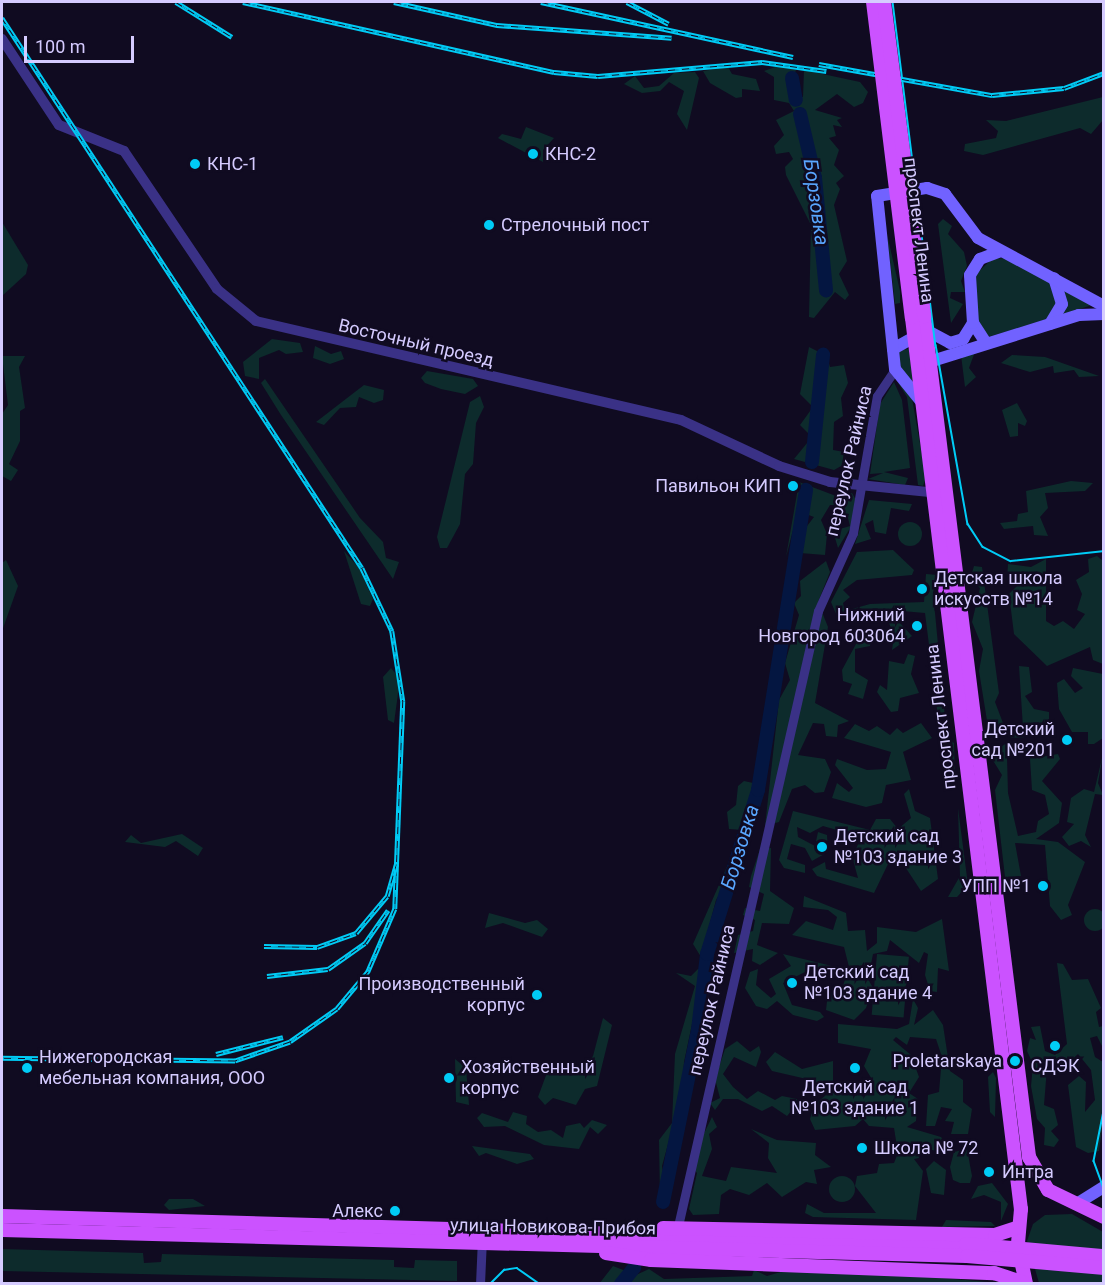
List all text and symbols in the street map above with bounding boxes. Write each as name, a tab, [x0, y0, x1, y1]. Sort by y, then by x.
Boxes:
scale bar	[27, 24, 136, 62]
text: 100 m	[35, 36, 86, 57]
place label: КНС-2	[545, 143, 596, 165]
marker: КНС-2	[526, 147, 540, 161]
place label: КНС-1	[207, 153, 258, 175]
street label: проспект Ленина	[899, 156, 939, 304]
marker: КНС-1	[188, 157, 202, 171]
water label: Борзовка	[798, 157, 834, 247]
place label: Стрелочный пост	[501, 214, 649, 236]
marker: Стрелочный пост	[482, 218, 496, 232]
street label: Восточный проезд	[336, 315, 496, 371]
street label: переулок Райниса	[821, 384, 877, 538]
place label: Павильон КИП	[655, 475, 781, 497]
marker: Павильон КИП	[786, 479, 800, 493]
place label: Детская школа искусств №14	[934, 568, 1063, 610]
marker: Детская школа искусств №14	[915, 582, 929, 596]
place label: Нижний Новгород 603064	[758, 605, 905, 648]
marker: Нижний Новгород 603064	[910, 619, 924, 633]
street label: проспект Ленина	[921, 643, 961, 791]
place label: Детский сад №201	[972, 719, 1055, 762]
marker: Детский сад №201	[1060, 733, 1074, 747]
water label: Борзовка	[716, 802, 764, 892]
place label: Детский сад №103 здание 3	[834, 826, 962, 868]
marker: Детский сад №103 здание 3	[815, 840, 829, 854]
place label: УПП №1	[961, 875, 1031, 897]
marker: УПП №1	[1036, 879, 1050, 893]
street label: переулок Райниса	[684, 923, 740, 1077]
place label: Детский сад №103 здание 4	[804, 962, 932, 1004]
place label: Производственный корпус	[358, 974, 525, 1016]
marker: Детский сад №103 здание 4	[785, 976, 799, 990]
marker: Производственный корпус	[530, 988, 544, 1002]
marker: СДЭК	[1048, 1039, 1062, 1053]
place label: Нижегородская мебельная компания, ООО	[39, 1047, 265, 1090]
place label: Proletarskaya	[893, 1050, 1002, 1072]
marker: Proletarskaya	[1006, 1052, 1024, 1070]
place label: СДЭК	[1031, 1055, 1079, 1077]
place label: Хозяйственный корпус	[461, 1057, 595, 1100]
marker: Нижегородская мебельная компания, ООО	[20, 1061, 34, 1075]
marker: Детский сад №103 здание 1	[848, 1061, 862, 1075]
marker: Хозяйственный корпус	[442, 1071, 456, 1085]
place label: Детский сад №103 здание 1	[791, 1077, 919, 1120]
place label: Школа № 72	[874, 1137, 978, 1159]
marker: Школа № 72	[855, 1141, 869, 1155]
place label: Интра	[1002, 1161, 1054, 1183]
marker: Интра	[980, 1163, 998, 1181]
place label: Алекс	[332, 1200, 383, 1222]
marker: Алекс	[388, 1204, 402, 1218]
street label: улица Новикова-Прибоя	[450, 1214, 656, 1240]

